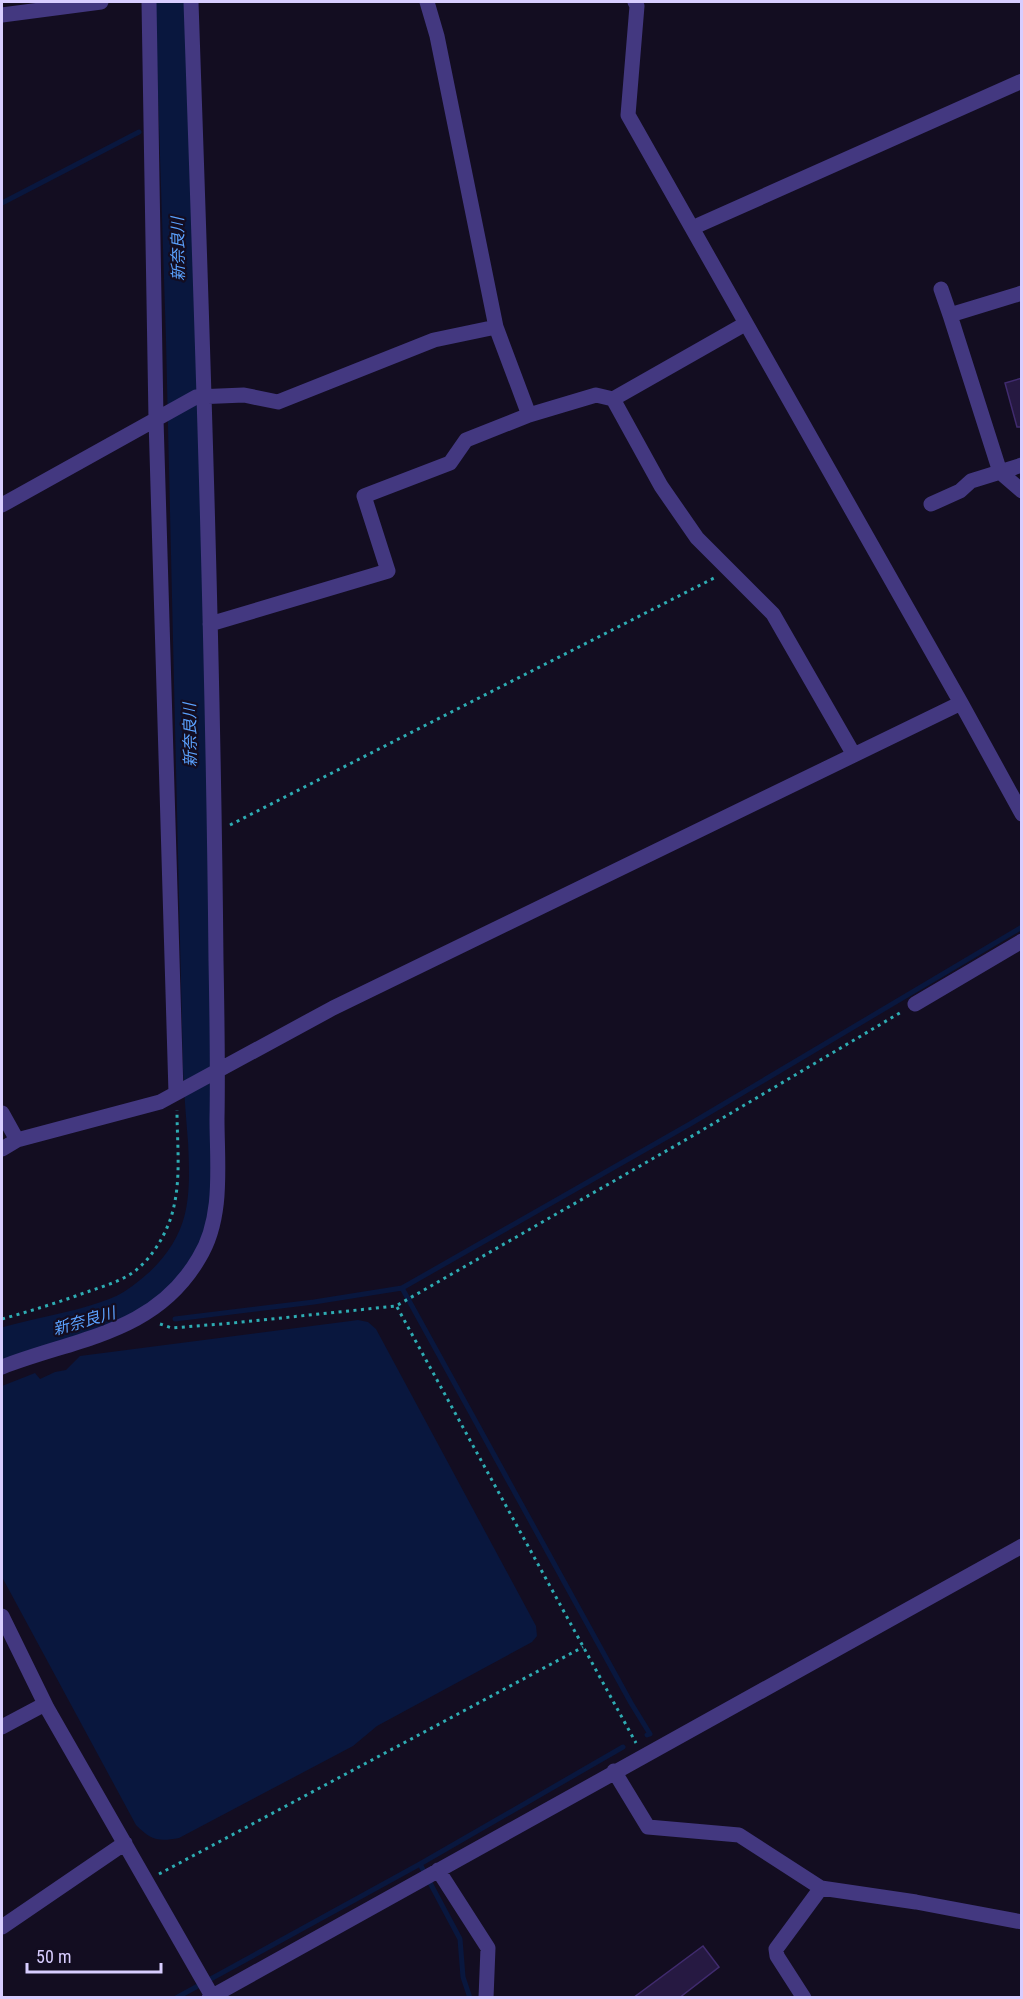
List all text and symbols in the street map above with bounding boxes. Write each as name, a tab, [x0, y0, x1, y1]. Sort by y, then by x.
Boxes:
water label: 新奈良川	[168, 215, 188, 281]
water label: 新奈良川	[180, 701, 200, 767]
water label: 新奈良川	[51, 1302, 119, 1339]
scale bar	[27, 1936, 160, 1974]
text: 50 m	[36, 1946, 71, 1967]

